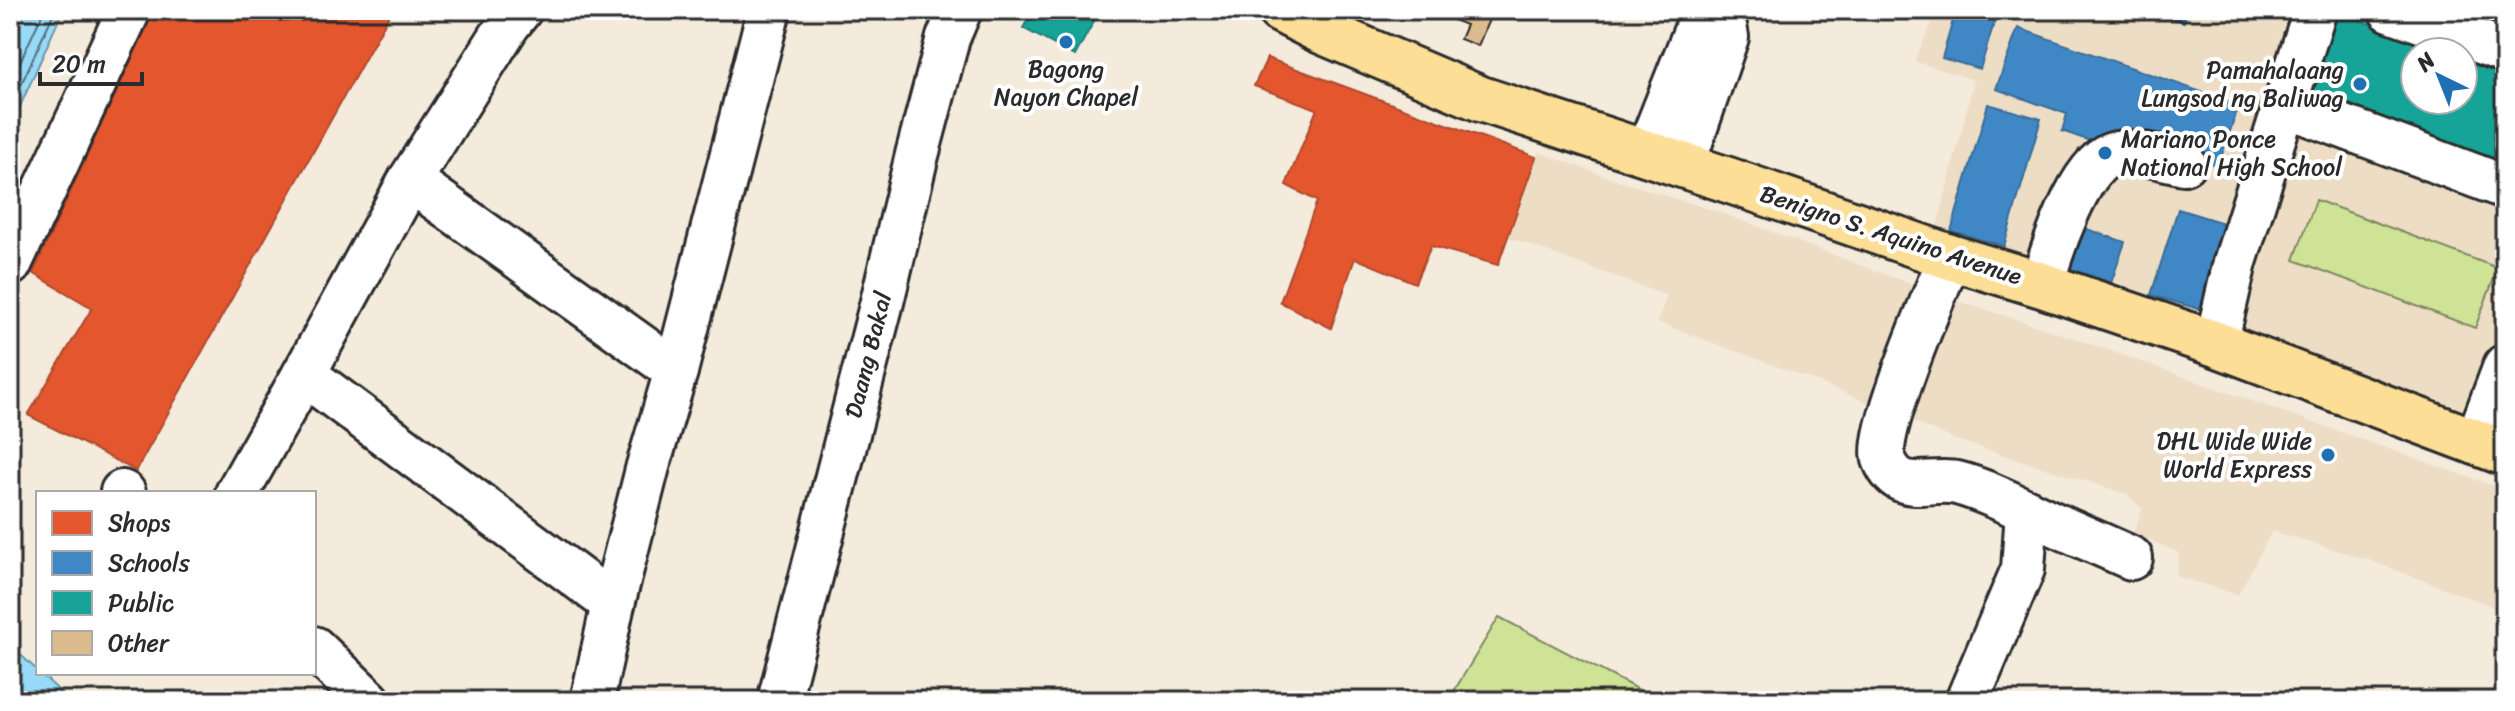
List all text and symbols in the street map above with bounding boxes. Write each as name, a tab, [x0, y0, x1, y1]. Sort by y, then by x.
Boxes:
marker: Bagong Nayon Chapel	[1057, 33, 1075, 51]
scale bar	[40, 36, 142, 86]
north arrow	[2399, 36, 2479, 116]
text: N	[2406, 42, 2445, 82]
text: 20 m	[52, 43, 106, 85]
place label: Bagong Nayon Chapel	[994, 48, 1139, 118]
place label: Pamahalaang Lungsod ng Baliwag	[2141, 49, 2344, 119]
marker: Pamahalaang Lungsod ng Baliwag	[2351, 75, 2369, 93]
place label: Mariano Ponce National High School	[2121, 118, 2343, 188]
marker: Mariano Ponce National High School	[2096, 144, 2114, 162]
street label: Benigno S. Aquino Avenue	[1754, 173, 2028, 297]
street label: Daang Bakal	[832, 286, 904, 423]
place label: DHL Wide Wide World Express	[2157, 420, 2312, 490]
marker: DHL Wide Wide World Express	[2319, 446, 2337, 464]
legend	[36, 491, 316, 675]
text: Shops	[108, 502, 171, 544]
text: Schools	[108, 542, 191, 584]
text: Public	[108, 582, 174, 624]
text: Other	[108, 622, 170, 664]

